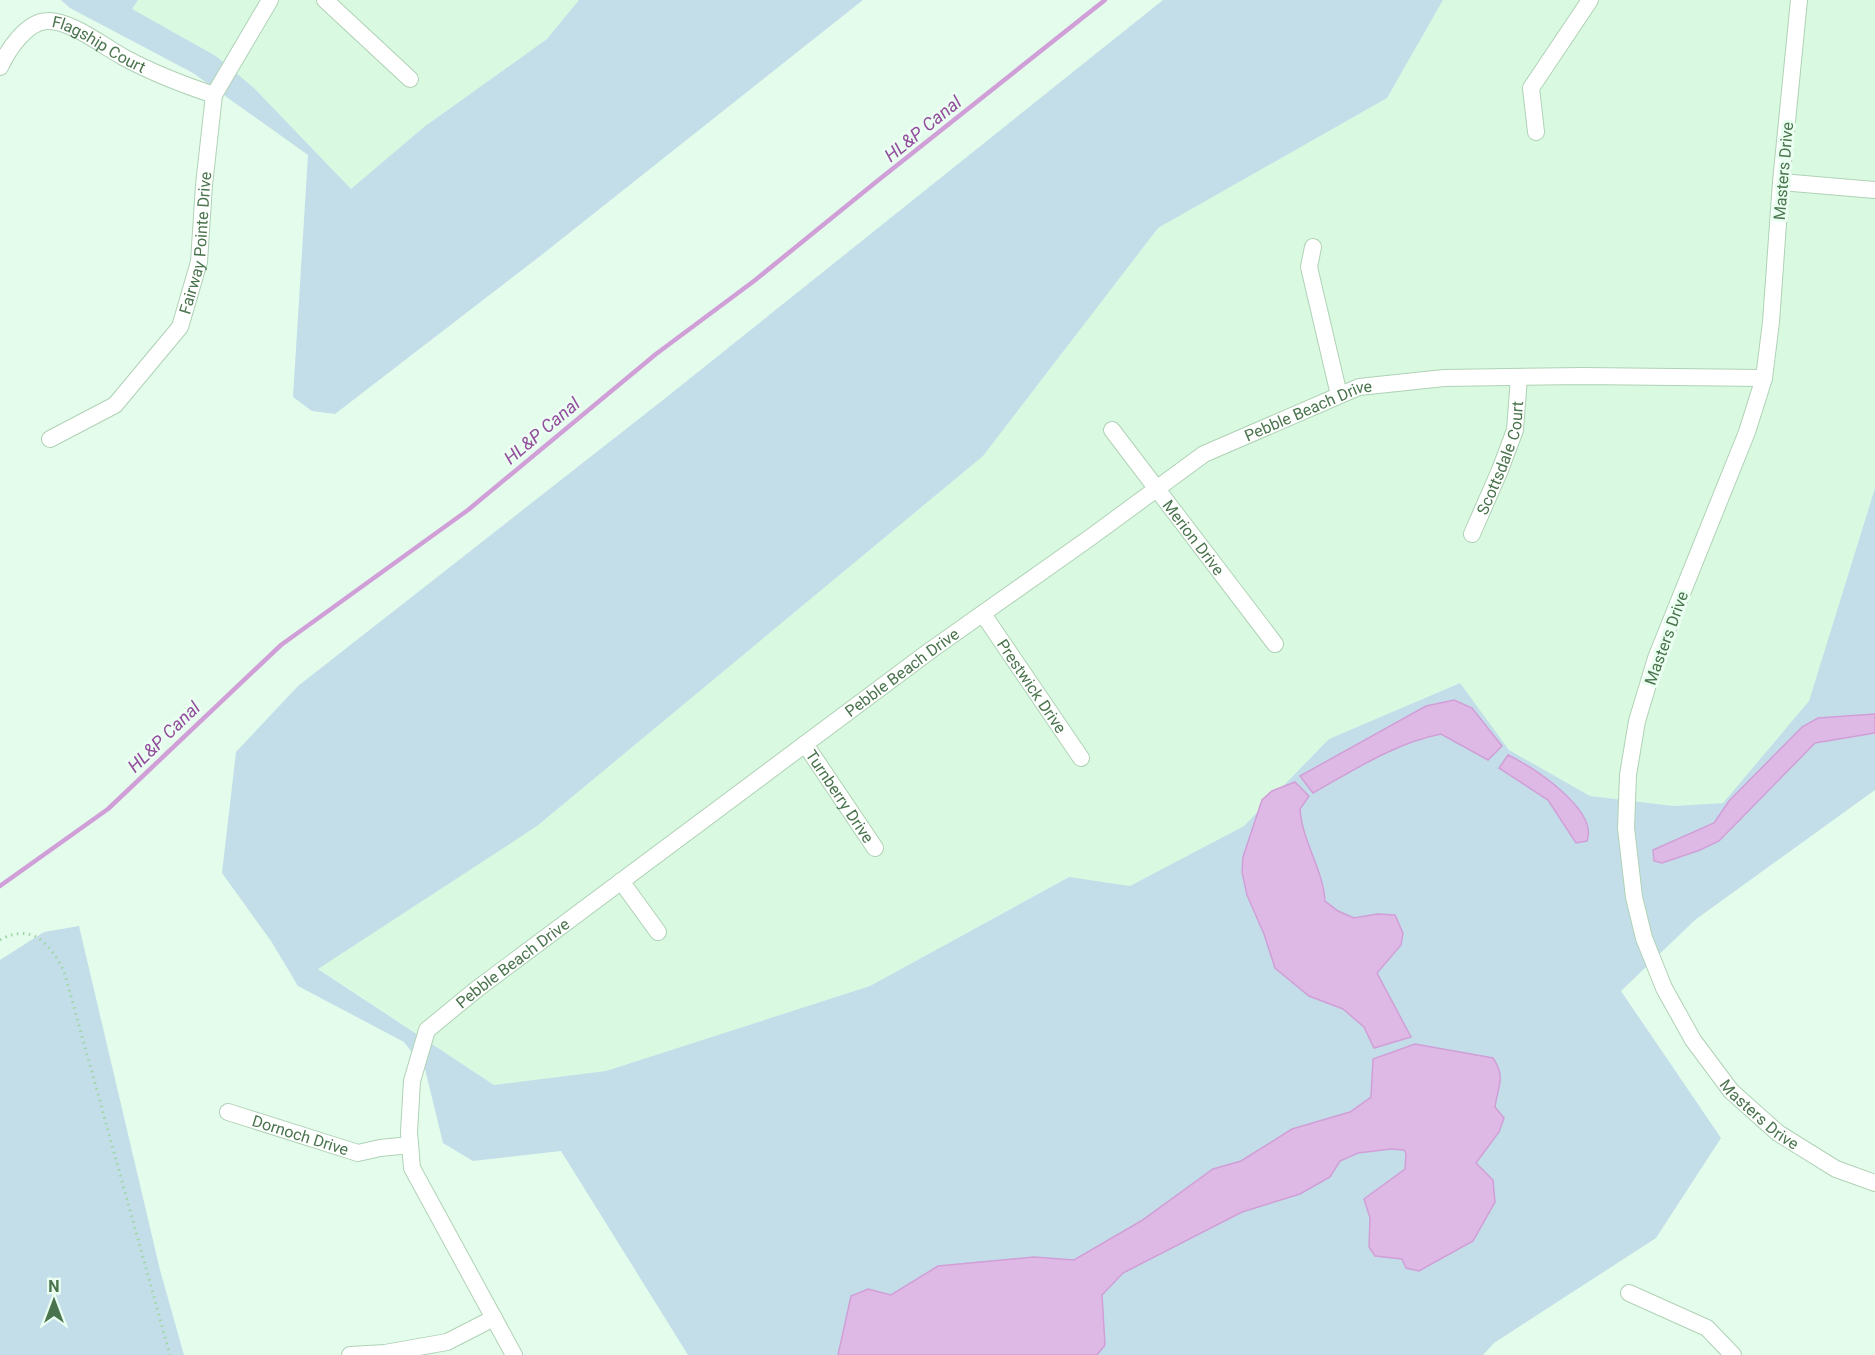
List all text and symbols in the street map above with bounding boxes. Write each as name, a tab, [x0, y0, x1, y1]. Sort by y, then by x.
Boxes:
street label: Flagship Court	[50, 12, 149, 77]
water label: HL&P Canal	[880, 91, 966, 166]
street label: Masters Drive	[1770, 121, 1797, 221]
street label: Fairway Pointe Drive	[175, 171, 215, 316]
street label: Pebble Beach Drive	[1241, 377, 1373, 445]
water label: HL&P Canal	[500, 392, 584, 468]
street label: Scottsdale Court	[1473, 400, 1527, 518]
street label: Merion Drive	[1159, 496, 1228, 579]
street label: Masters Drive	[1641, 589, 1692, 688]
street label: Pebble Beach Drive	[841, 624, 963, 721]
street label: Prestwick Drive	[993, 636, 1070, 737]
water label: HL&P Canal	[123, 696, 205, 776]
street label: Turnberry Drive	[802, 746, 878, 847]
street label: Pebble Beach Drive	[452, 914, 573, 1012]
street label: Masters Drive	[1716, 1076, 1802, 1154]
street label: Dornoch Drive	[250, 1111, 351, 1159]
north arrow	[24, 1271, 84, 1331]
text: N	[48, 1277, 60, 1296]

